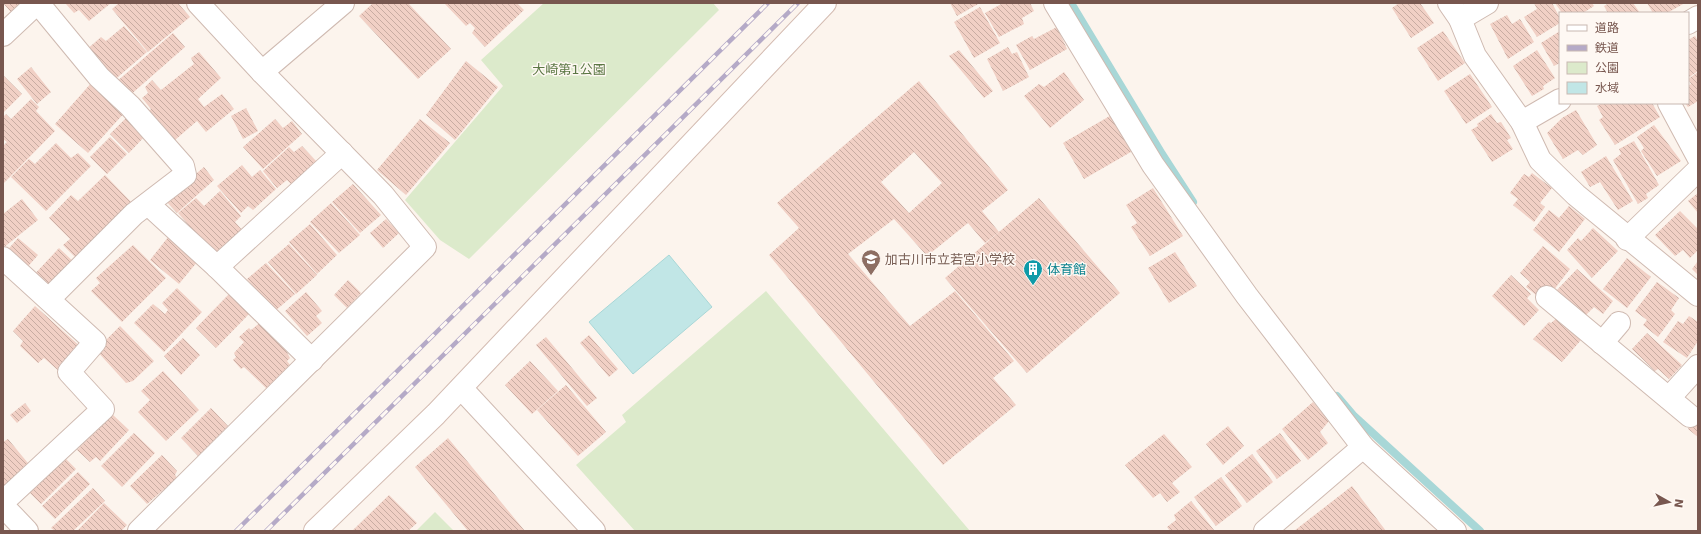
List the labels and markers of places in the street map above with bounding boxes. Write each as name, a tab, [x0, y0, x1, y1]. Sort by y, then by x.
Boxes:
school or university icon: 加古川市立若宮小学校	[860, 248, 882, 276]
place label: 加古川市立若宮小学校	[885, 252, 1015, 267]
building icon: 体育館	[1022, 258, 1044, 286]
place label: 体育館	[1047, 262, 1086, 277]

